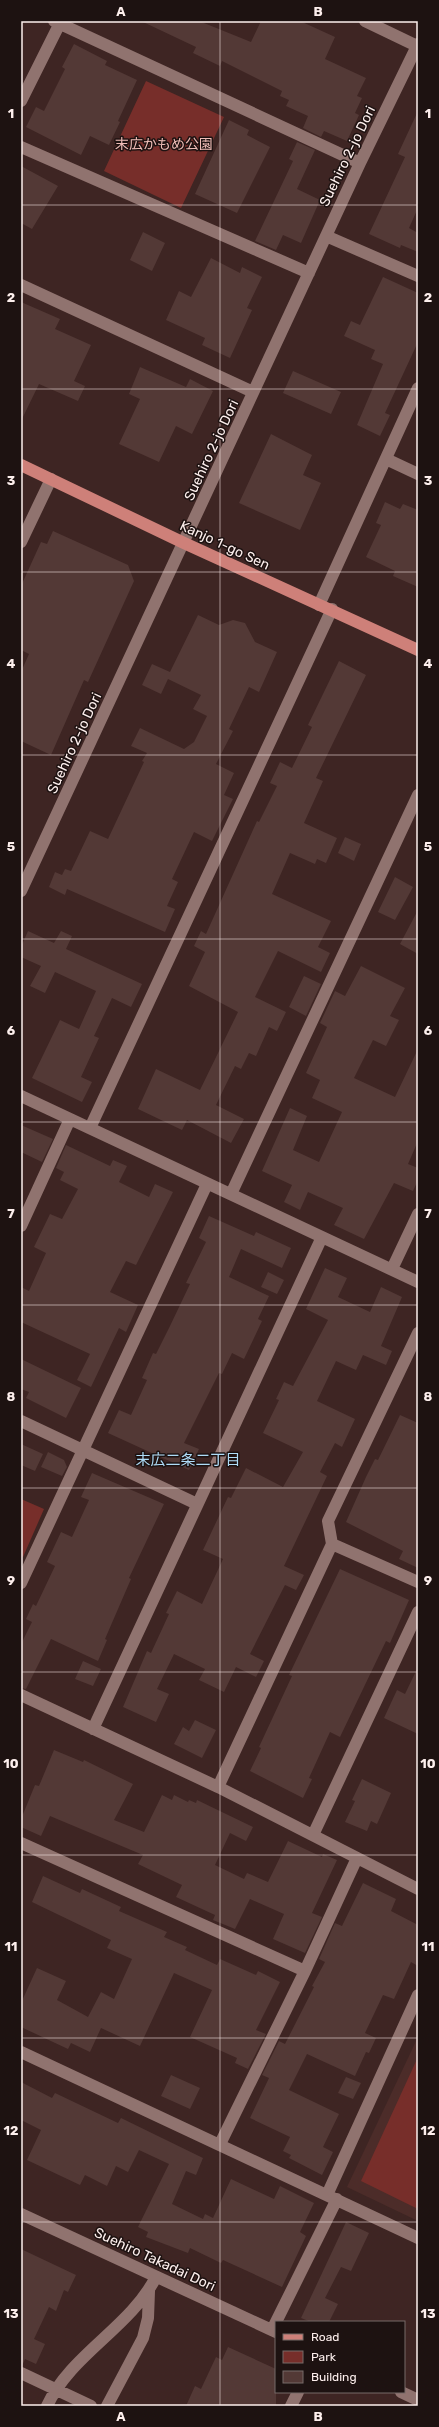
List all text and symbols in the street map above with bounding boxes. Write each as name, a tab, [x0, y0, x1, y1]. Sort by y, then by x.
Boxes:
text: A	[116, 4, 126, 19]
text: B	[313, 4, 323, 19]
street label: Suehiro 2-jo Dori	[316, 103, 379, 209]
text: 1	[8, 106, 14, 121]
text: 1	[425, 106, 431, 121]
park label: 末広かもめ公園	[115, 136, 213, 153]
text: 2	[7, 290, 15, 305]
text: 2	[424, 290, 432, 305]
street label: Suehiro 2-jo Dori	[181, 397, 242, 503]
text: 3	[7, 473, 16, 488]
text: 3	[424, 473, 433, 488]
street label: Kanjo 1-go Sen	[177, 517, 272, 574]
text: 4	[7, 656, 16, 671]
text: 4	[424, 656, 433, 671]
street label: Suehiro 2-jo Dori	[44, 690, 105, 796]
text: 5	[7, 839, 15, 854]
text: 5	[424, 839, 432, 854]
text: 6	[7, 1023, 16, 1038]
text: 6	[424, 1023, 433, 1038]
text: 7	[7, 1206, 15, 1221]
text: 7	[424, 1206, 432, 1221]
text: 8	[7, 1389, 16, 1404]
text: 8	[424, 1389, 433, 1404]
district label: 末広二条二丁目	[135, 1451, 241, 1469]
text: 9	[7, 1573, 15, 1588]
text: 9	[424, 1573, 432, 1588]
text: 10	[3, 1756, 19, 1771]
text: 10	[420, 1756, 436, 1771]
text: 11	[5, 1939, 17, 1954]
text: 11	[422, 1939, 434, 1954]
text: 12	[4, 2123, 18, 2138]
text: 12	[421, 2123, 435, 2138]
street label: Suehiro Takadai Dori	[91, 2224, 218, 2295]
text: 13	[3, 2306, 19, 2321]
text: 13	[420, 2306, 436, 2321]
legend	[275, 2321, 405, 2393]
text: Road	[311, 2330, 339, 2344]
text: Park	[311, 2350, 337, 2364]
text: Building	[311, 2370, 357, 2384]
text: A	[116, 2409, 126, 2424]
text: B	[313, 2409, 323, 2424]

